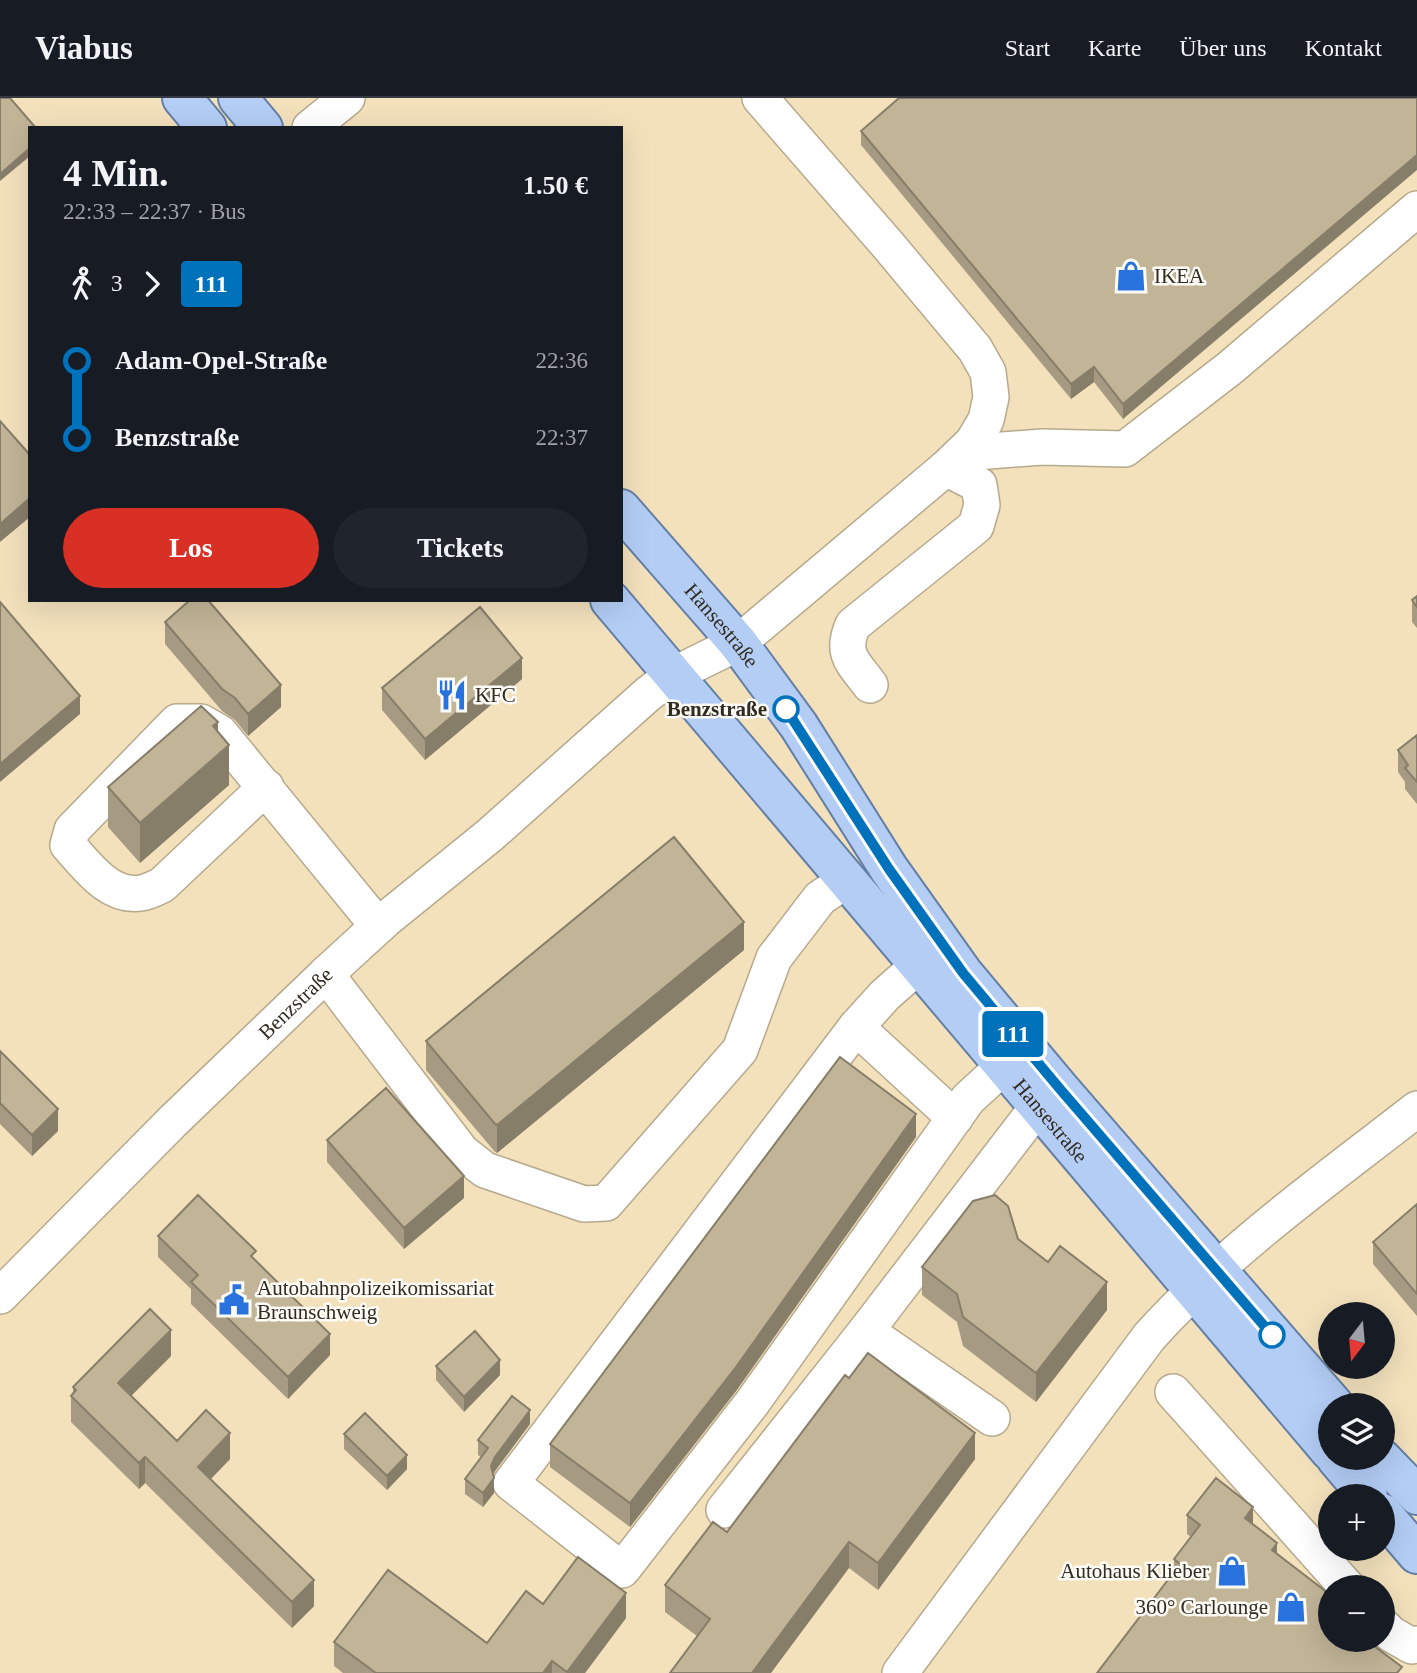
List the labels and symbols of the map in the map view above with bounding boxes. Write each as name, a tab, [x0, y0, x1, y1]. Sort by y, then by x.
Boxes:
shop icon: IKEA	[1114, 259, 1148, 293]
place label: IKEA	[1154, 264, 1205, 288]
street label: Hansestraße	[679, 578, 764, 672]
restaurant icon: KFC	[435, 678, 469, 712]
place label: KFC	[475, 683, 516, 707]
marker: Benzstraße	[773, 696, 799, 722]
place label: Benzstraße	[667, 697, 767, 721]
street label: Benzstraße	[254, 962, 338, 1044]
line badge: 111	[973, 1011, 1053, 1057]
street label: Hansestraße	[1008, 1074, 1093, 1168]
place label: Autobahnpolizeikomissariat Braunschweig	[257, 1276, 494, 1324]
public building icon: Autobahnpolizeikomissariat Braunschweig	[217, 1283, 251, 1317]
north arrow	[1318, 1302, 1395, 1379]
unlabelled marker	[1259, 1322, 1285, 1348]
shop icon: Autohaus Klieber	[1215, 1554, 1249, 1588]
place label: Autohaus Klieber	[1060, 1559, 1209, 1583]
shop icon: 360° Carlounge	[1274, 1590, 1308, 1624]
place label: 360° Carlounge	[1135, 1595, 1268, 1619]

